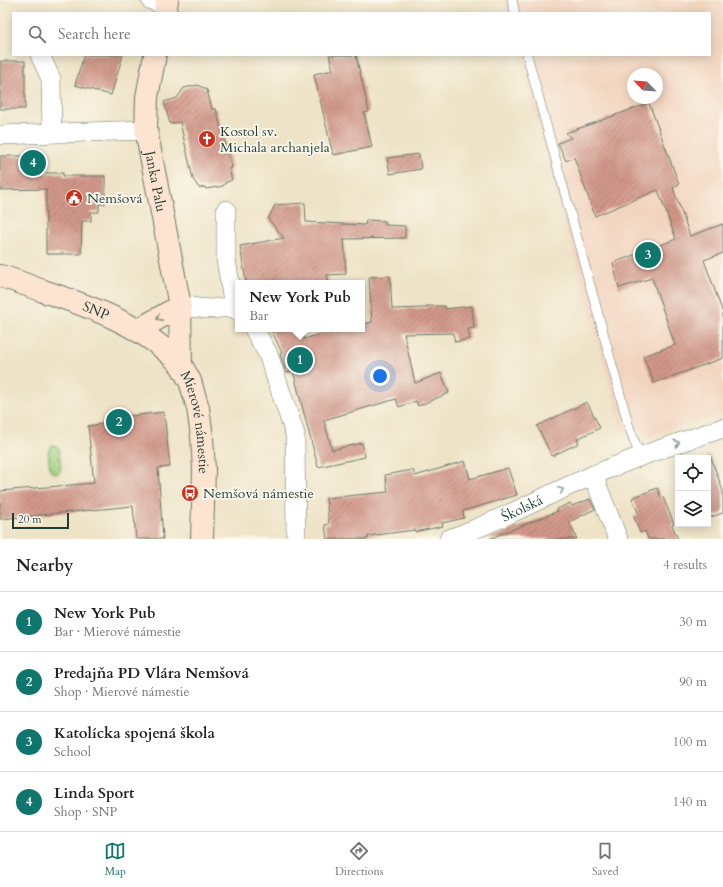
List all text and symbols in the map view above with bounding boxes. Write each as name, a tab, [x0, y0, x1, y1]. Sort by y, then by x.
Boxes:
search box	[12, 12, 711, 56]
icon: search	[26, 23, 48, 45]
text: Search here	[58, 24, 131, 44]
north arrow	[627, 68, 663, 104]
place label: Kostol sv. Michala archanjela	[220, 122, 330, 157]
church icon: Kostol sv. Michala archanjela	[197, 129, 217, 149]
street label: Janka Palu	[140, 147, 171, 214]
pin: 4	[20, 148, 46, 178]
public building icon: Nemšová	[64, 188, 84, 208]
place label: Nemšová	[87, 189, 143, 208]
pin: 3	[635, 240, 661, 270]
popup	[235, 280, 365, 332]
text: New York Pub	[249, 287, 351, 307]
street label: SNP	[80, 296, 112, 324]
text: Bar	[249, 307, 268, 325]
one-way arrow	[156, 314, 163, 321]
pin: 1	[287, 345, 313, 375]
your location	[370, 366, 390, 386]
street label: Mierové námestie	[176, 367, 214, 474]
pin: 2	[106, 407, 132, 437]
one-way arrow	[674, 440, 681, 448]
map controls	[675, 455, 711, 527]
button: locate	[675, 455, 711, 491]
bus stop icon: Nemšová námestie	[180, 483, 200, 503]
place label: Nemšová námestie	[203, 484, 314, 503]
one-way arrow	[557, 487, 565, 495]
street label: Školská	[498, 490, 546, 526]
button: layers	[675, 491, 711, 527]
scale bar	[12, 511, 69, 530]
text: 20 m	[18, 512, 42, 527]
text: Nearby	[16, 554, 73, 577]
text: 4 results	[663, 556, 707, 574]
text: New York Pub	[54, 603, 156, 623]
text: 1	[26, 613, 32, 631]
text: 30 m	[679, 613, 707, 631]
text: Bar · Mierové námestie	[54, 623, 181, 641]
text: Predajňa PD Vlára Nemšová	[54, 663, 249, 683]
text: 2	[26, 673, 32, 691]
text: 90 m	[679, 673, 707, 691]
text: Shop · Mierové námestie	[54, 683, 189, 701]
text: Katolícka spojená škola	[54, 723, 215, 743]
text: 3	[26, 733, 32, 751]
text: 100 m	[673, 733, 707, 751]
text: School	[54, 743, 91, 761]
text: Linda Sport	[54, 783, 134, 803]
text: 4	[26, 793, 32, 811]
text: 140 m	[673, 793, 707, 811]
text: Shop · SNP	[54, 803, 117, 821]
tab: Map	[104, 840, 126, 879]
tab: Directions	[335, 840, 383, 879]
tab: Saved	[592, 840, 619, 879]

